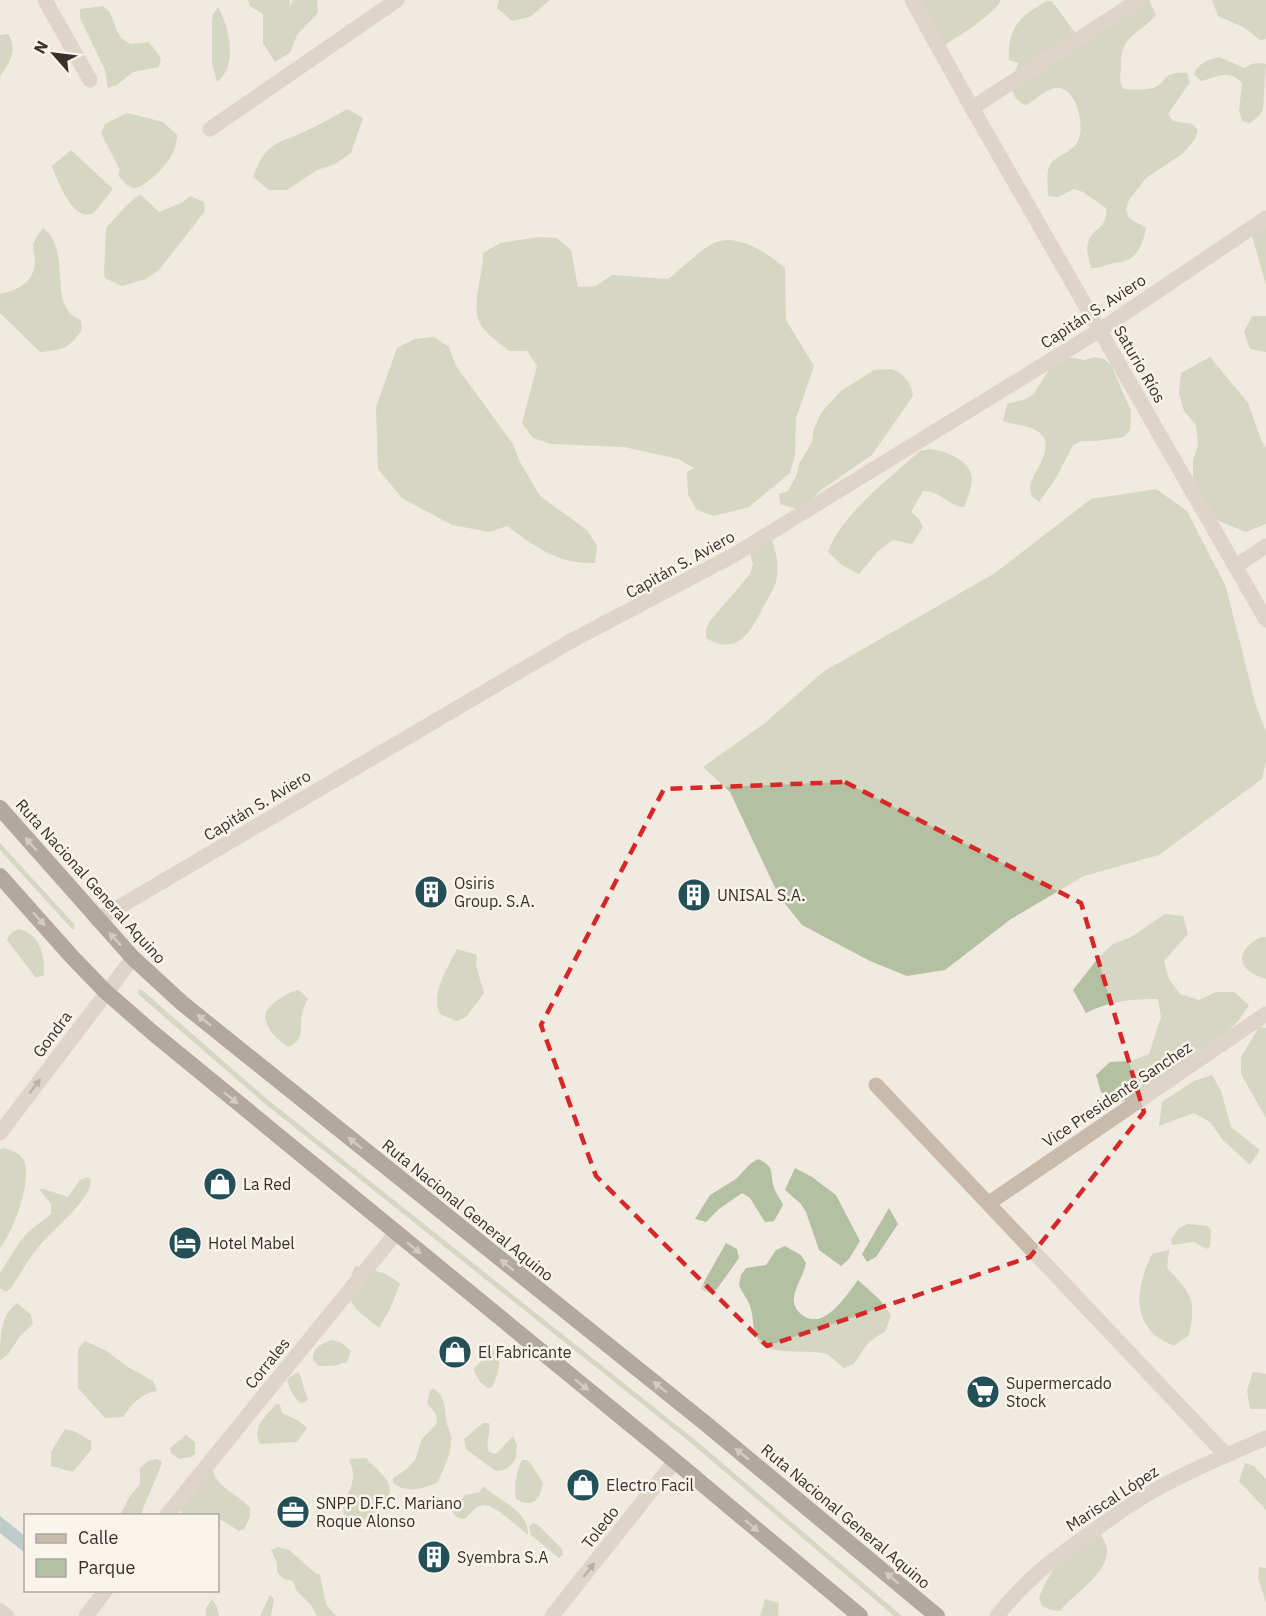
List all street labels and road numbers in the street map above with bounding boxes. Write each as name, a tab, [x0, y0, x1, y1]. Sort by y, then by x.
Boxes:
street label: Capitán S. Aviero	[1037, 269, 1149, 352]
street label: Saturio Ríos	[1110, 322, 1170, 406]
street label: Capitán S. Aviero	[622, 526, 738, 602]
street label: Capitán S. Aviero	[200, 765, 314, 845]
street label: Ruta Nacional General Aquino	[12, 794, 170, 968]
street label: Gondra	[28, 1007, 76, 1061]
street label: Vice Presidente Sanchez	[1039, 1037, 1195, 1151]
street label: Ruta Nacional General Aquino	[378, 1135, 558, 1285]
street label: Corrales	[240, 1333, 294, 1393]
street label: Ruta Nacional General Aquino	[757, 1439, 935, 1593]
street label: Mariscal López	[1062, 1461, 1162, 1535]
street label: Toledo	[577, 1502, 623, 1552]

